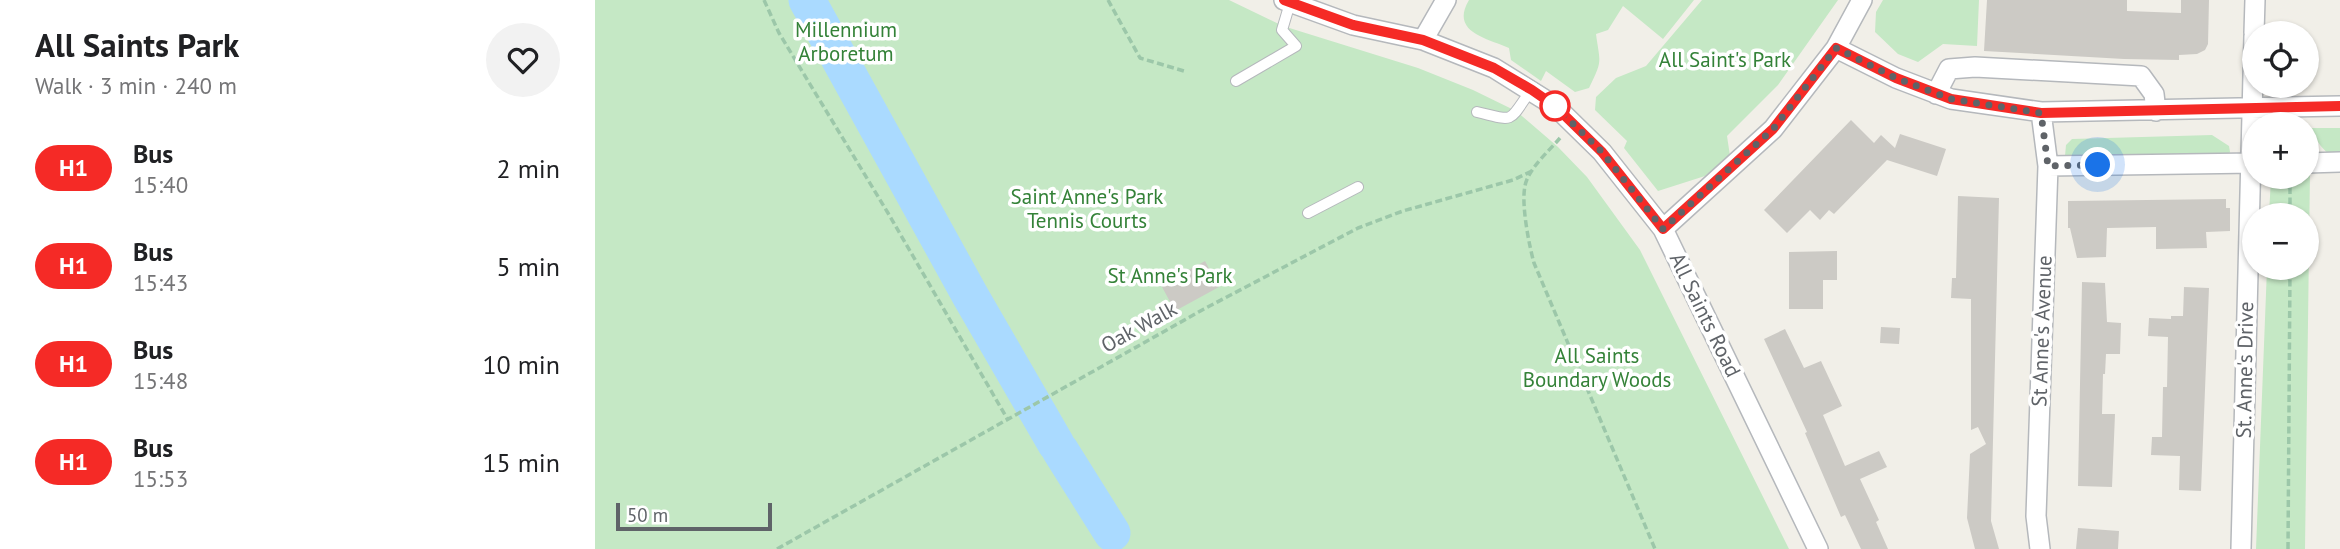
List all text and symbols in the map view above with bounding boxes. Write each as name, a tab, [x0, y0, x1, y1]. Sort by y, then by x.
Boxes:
park label: Millennium Arboretum	[795, 16, 897, 67]
map controls	[2242, 21, 2319, 280]
button: locate	[2242, 21, 2319, 98]
text: All Saints Park	[35, 23, 239, 66]
button: heart	[486, 23, 560, 97]
park label: All Saint's Park	[1659, 46, 1791, 73]
text: Walk · 3 min · 240 m	[35, 71, 237, 100]
unlabelled marker	[1540, 91, 1570, 121]
button: +	[2242, 112, 2319, 189]
text: Bus	[133, 137, 173, 170]
your location	[2080, 147, 2115, 182]
text: H1	[59, 152, 88, 183]
text: 2 min	[497, 152, 560, 185]
text: 15:40	[133, 170, 188, 199]
park label: Saint Anne's Park Tennis Courts	[1011, 183, 1163, 234]
button: −	[2242, 203, 2319, 280]
text: Bus	[133, 235, 173, 268]
street label: All Saints Road	[1664, 248, 1747, 381]
text: H1	[59, 250, 88, 281]
text: 5 min	[497, 250, 560, 283]
street label: St Anne's Avenue	[2025, 255, 2058, 407]
park label: St Anne's Park	[1107, 262, 1233, 289]
text: 15:43	[133, 268, 188, 297]
street label: Oak Walk	[1096, 295, 1181, 358]
street label: St. Anne's Drive	[2230, 301, 2259, 439]
text: Bus	[133, 333, 173, 366]
park label: All Saints Boundary Woods	[1523, 342, 1671, 393]
text: H1	[59, 348, 88, 379]
text: 10 min	[482, 348, 560, 381]
text: 15:48	[133, 366, 188, 395]
text: Bus	[133, 431, 173, 464]
text: H1	[59, 446, 88, 477]
text: 15 min	[482, 446, 560, 479]
text: 15:53	[133, 464, 188, 493]
scale bar	[616, 500, 772, 532]
text: 50 m	[627, 503, 668, 527]

